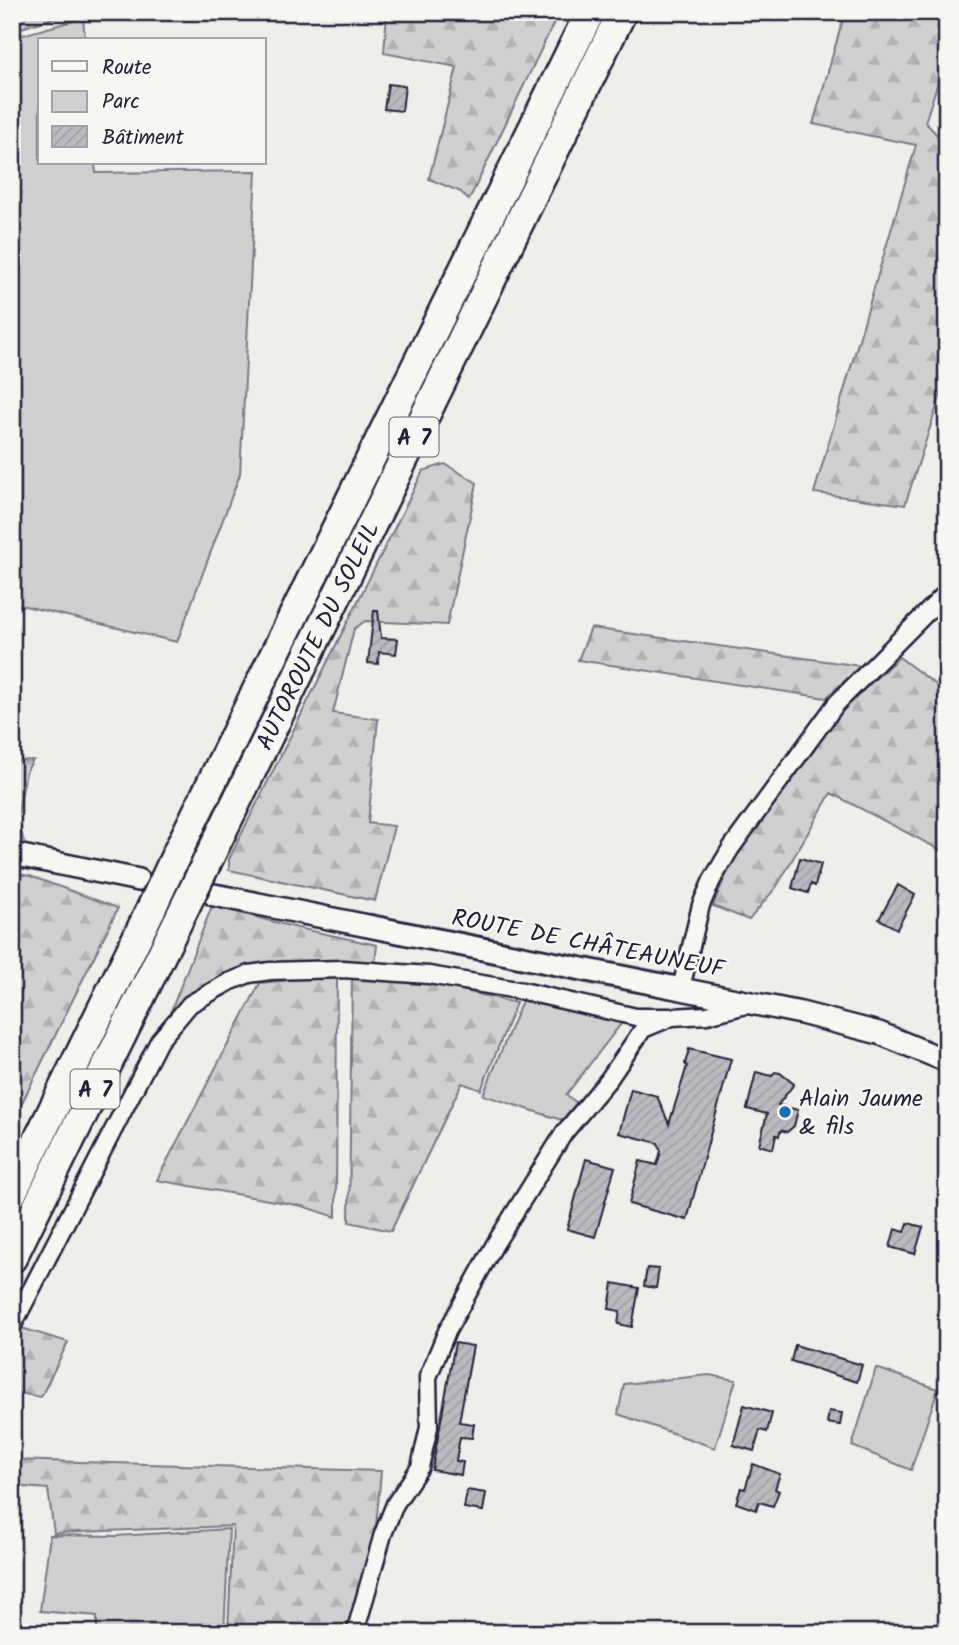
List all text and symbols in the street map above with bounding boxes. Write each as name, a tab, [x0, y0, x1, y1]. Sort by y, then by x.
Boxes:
legend	[38, 38, 266, 164]
text: Route	[102, 52, 152, 85]
text: Parc	[102, 86, 140, 119]
text: Bâtiment	[102, 122, 185, 155]
road number: A 7	[390, 418, 438, 457]
street label: AUTOROUTE DU SOLEIL	[246, 515, 391, 757]
street label: ROUTE DE CHÂTEAUNEUF	[448, 899, 730, 990]
road number: A 7	[70, 1070, 119, 1108]
place label: Alain Jaume & fils	[799, 1080, 923, 1147]
marker: Alain Jaume & fils	[777, 1104, 793, 1120]

